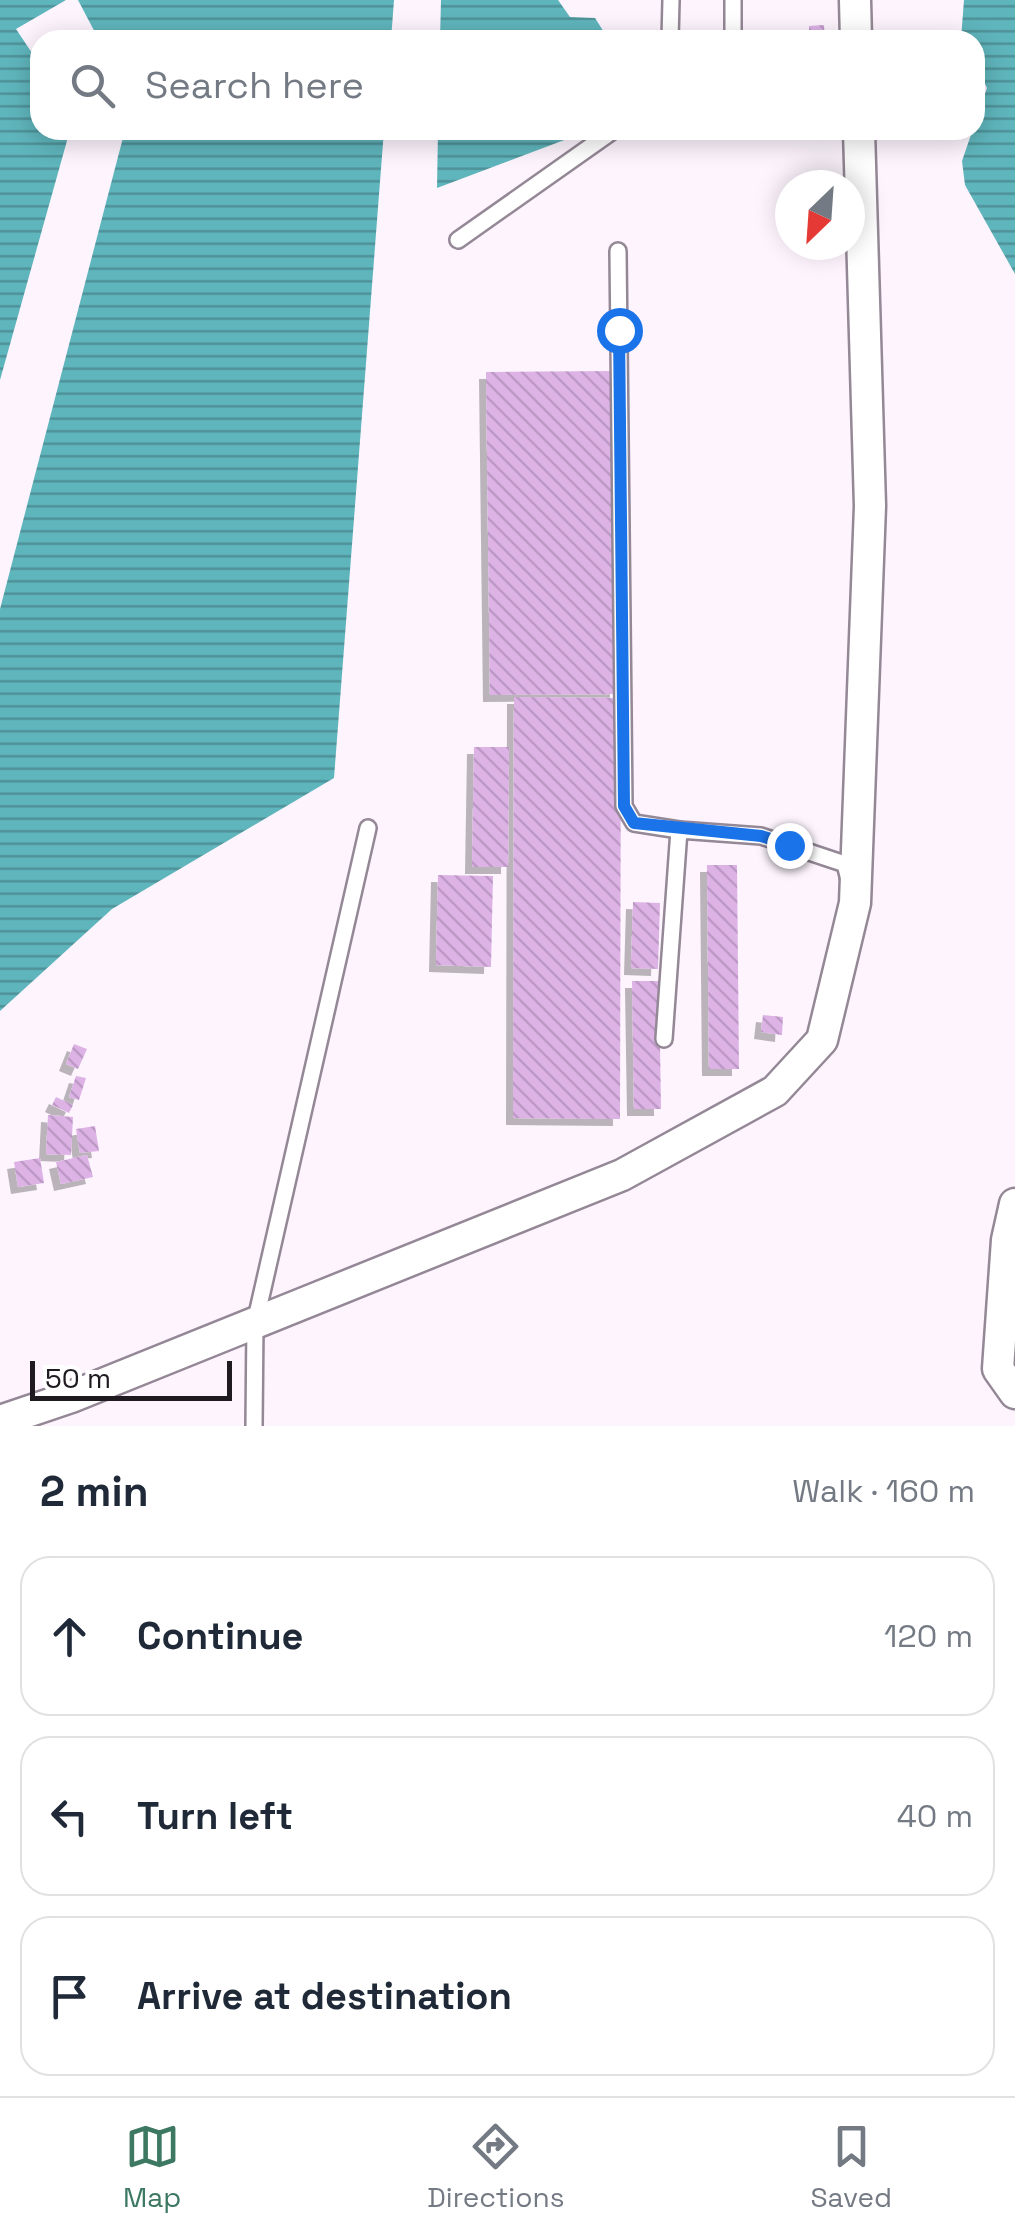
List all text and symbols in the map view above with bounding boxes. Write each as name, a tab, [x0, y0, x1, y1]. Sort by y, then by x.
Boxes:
search box	[30, 30, 985, 140]
icon: search	[65, 58, 120, 113]
text: Search here	[145, 61, 364, 109]
north arrow	[775, 170, 865, 260]
route start	[597, 308, 643, 354]
route end	[767, 823, 813, 869]
scale bar	[30, 1356, 232, 1400]
text: 50 m	[45, 1360, 111, 1396]
text: 2 min	[40, 1465, 149, 1518]
text: Walk · 160 m	[792, 1471, 975, 1511]
icon: ahead	[42, 1609, 97, 1664]
text: Continue	[137, 1612, 303, 1660]
text: 120 m	[884, 1616, 973, 1656]
icon: left	[42, 1789, 97, 1844]
text: Turn left	[137, 1792, 293, 1840]
text: 40 m	[897, 1796, 973, 1836]
icon: arrive	[42, 1969, 97, 2024]
text: Arrive at destination	[137, 1972, 512, 2020]
tab: Map	[123, 2119, 181, 2215]
tab: Directions	[427, 2119, 564, 2215]
tab: Saved	[810, 2119, 892, 2215]

